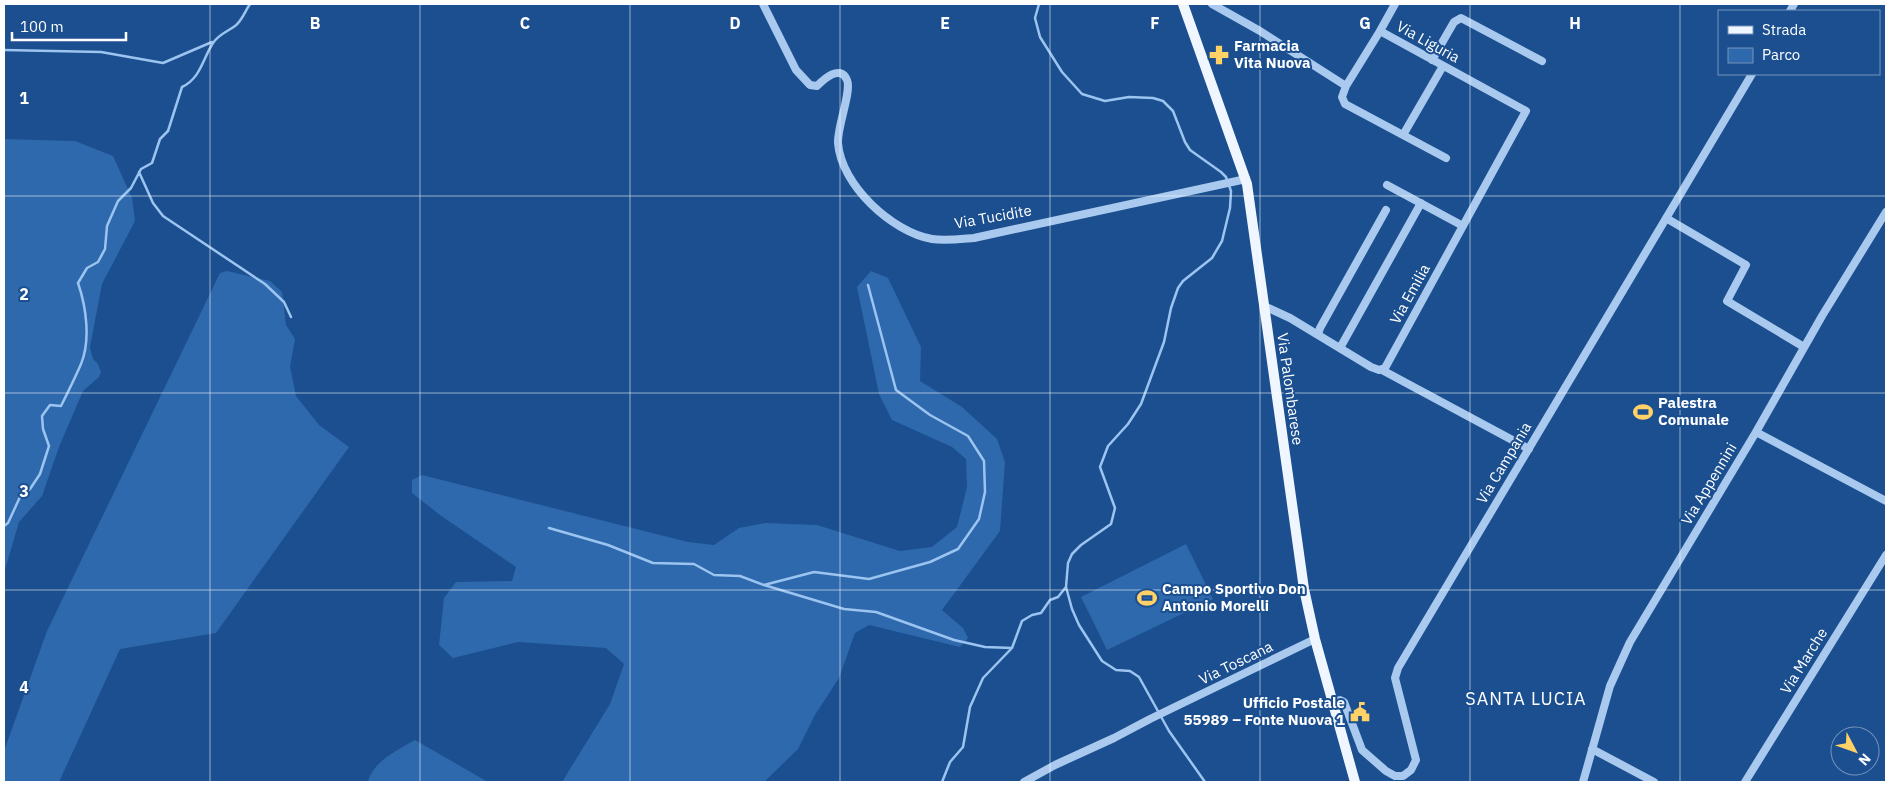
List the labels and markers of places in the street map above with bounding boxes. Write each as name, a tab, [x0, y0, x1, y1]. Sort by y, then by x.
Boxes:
place label: Farmacia Vita Nuova	[1234, 36, 1311, 72]
pharmacy icon: Farmacia Vita Nuova	[1208, 44, 1230, 66]
place label: Palestra Comunale	[1658, 393, 1729, 429]
sports icon: Palestra Comunale	[1632, 401, 1654, 423]
place label: Campo Sportivo Don Antonio Morelli	[1162, 579, 1306, 615]
sports icon: Campo Sportivo Don Antonio Morelli	[1136, 587, 1158, 609]
place label: Ufficio Postale 55989 – Fonte Nuova 1	[1184, 693, 1345, 729]
public building icon: Ufficio Postale 55989 – Fonte Nuova 1	[1349, 701, 1371, 723]

